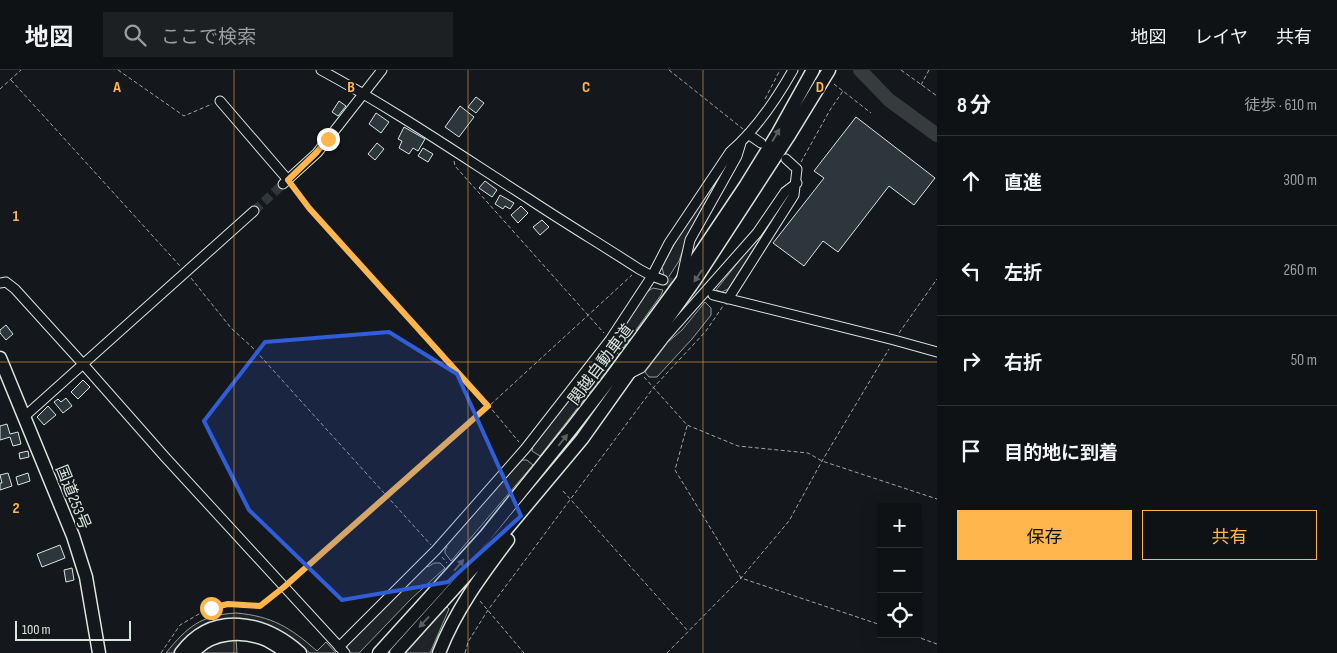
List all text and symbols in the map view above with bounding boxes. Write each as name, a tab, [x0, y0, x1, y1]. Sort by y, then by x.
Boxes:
search box	[103, 12, 453, 57]
icon: search	[121, 21, 149, 49]
text: 地図	[25, 23, 73, 52]
text: ここで検索	[161, 26, 256, 49]
text: 地図	[1131, 27, 1167, 48]
text: レイヤ	[1195, 27, 1248, 48]
text: 共有	[1276, 27, 1312, 48]
text: A	[112, 78, 121, 97]
text: B	[347, 78, 355, 97]
text: C	[582, 78, 590, 97]
text: D	[816, 78, 824, 97]
text: 8 分	[957, 93, 991, 118]
text: 徒歩 · 610 m	[1244, 96, 1317, 115]
route end	[317, 128, 340, 151]
one-way arrow	[772, 129, 781, 142]
icon: ahead	[957, 167, 985, 195]
text: 300 m	[1283, 171, 1317, 190]
text: 直進	[1004, 172, 1042, 195]
text: 1	[13, 207, 20, 226]
icon: left	[957, 257, 985, 285]
text: 260 m	[1283, 261, 1317, 280]
text: 左折	[1004, 262, 1042, 285]
one-way arrow	[693, 269, 702, 282]
street label: 関越自動車道	[565, 321, 638, 409]
icon: right	[957, 347, 985, 375]
text: 50 m	[1291, 351, 1317, 370]
text: 右折	[1004, 352, 1042, 375]
one-way arrow	[557, 434, 568, 447]
icon: arrive	[957, 437, 985, 465]
text: 目的地に到着	[1004, 442, 1118, 465]
street label: 国道253号	[51, 463, 94, 533]
text: 2	[12, 499, 20, 518]
map controls	[877, 503, 922, 638]
button: +	[877, 503, 922, 548]
button: 保存	[957, 510, 1132, 560]
button: 共有	[1142, 510, 1317, 560]
button: −	[877, 548, 922, 593]
one-way arrow	[453, 560, 465, 572]
button: locate	[877, 593, 922, 638]
route start	[200, 597, 223, 620]
one-way arrow	[418, 615, 430, 627]
scale bar	[15, 618, 131, 641]
text: 100 m	[22, 621, 51, 638]

